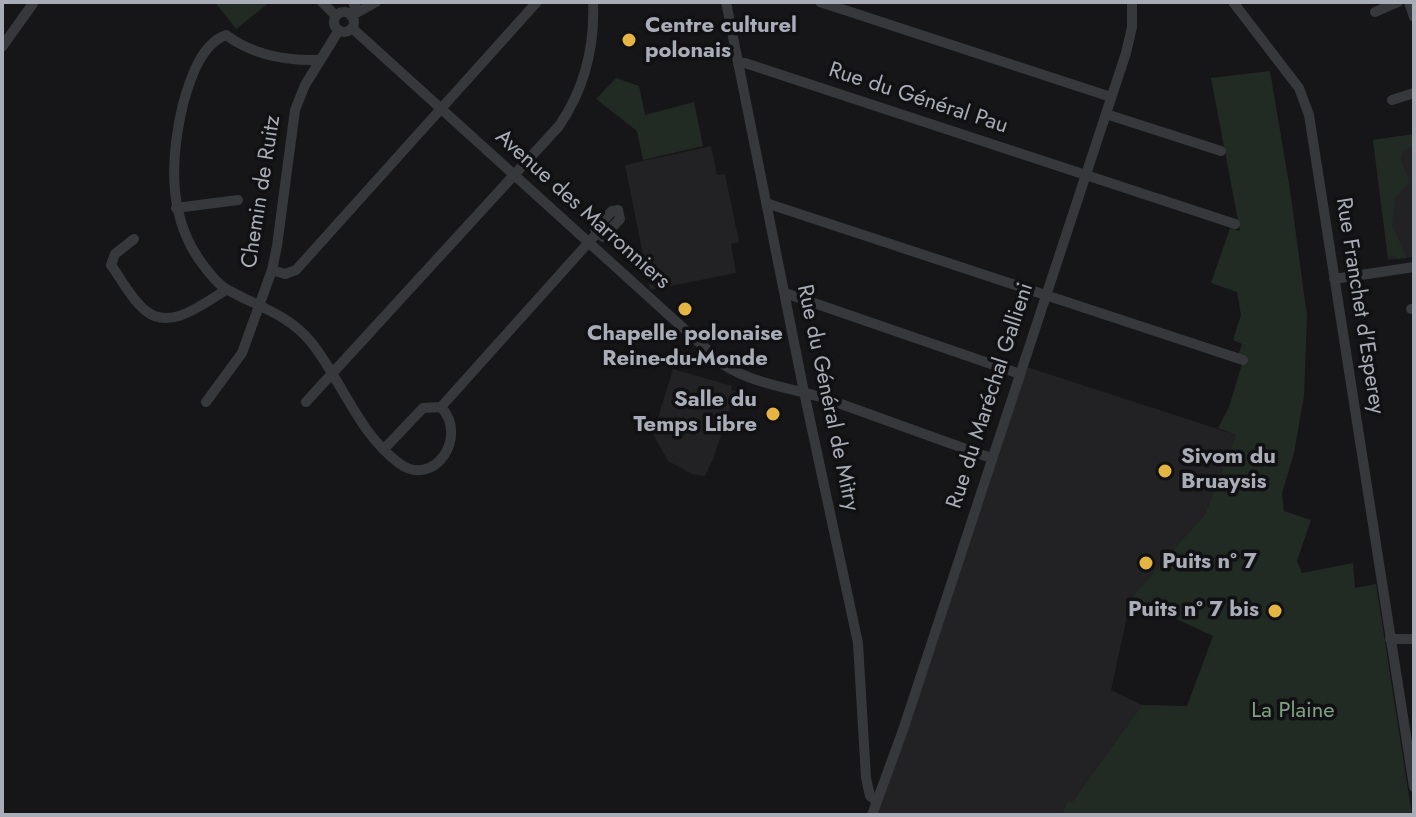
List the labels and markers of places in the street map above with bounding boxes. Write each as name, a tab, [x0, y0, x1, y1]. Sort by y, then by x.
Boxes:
place label: Centre culturel polonais	[645, 14, 797, 66]
marker: Centre culturel polonais	[620, 31, 638, 49]
marker: Chapelle polonaise Reine-du-Monde	[676, 300, 694, 318]
place label: Chapelle polonaise Reine-du-Monde	[587, 322, 783, 374]
place label: Salle du Temps Libre	[633, 388, 757, 440]
marker: Salle du Temps Libre	[764, 405, 782, 423]
place label: Sivom du Bruaysis	[1181, 445, 1276, 496]
marker: Sivom du Bruaysis	[1156, 462, 1174, 480]
place label: Puits n° 7	[1162, 550, 1257, 576]
marker: Puits n° 7	[1137, 554, 1155, 572]
place label: Puits n° 7 bis	[1128, 598, 1259, 624]
marker: Puits n° 7 bis	[1266, 602, 1284, 620]

